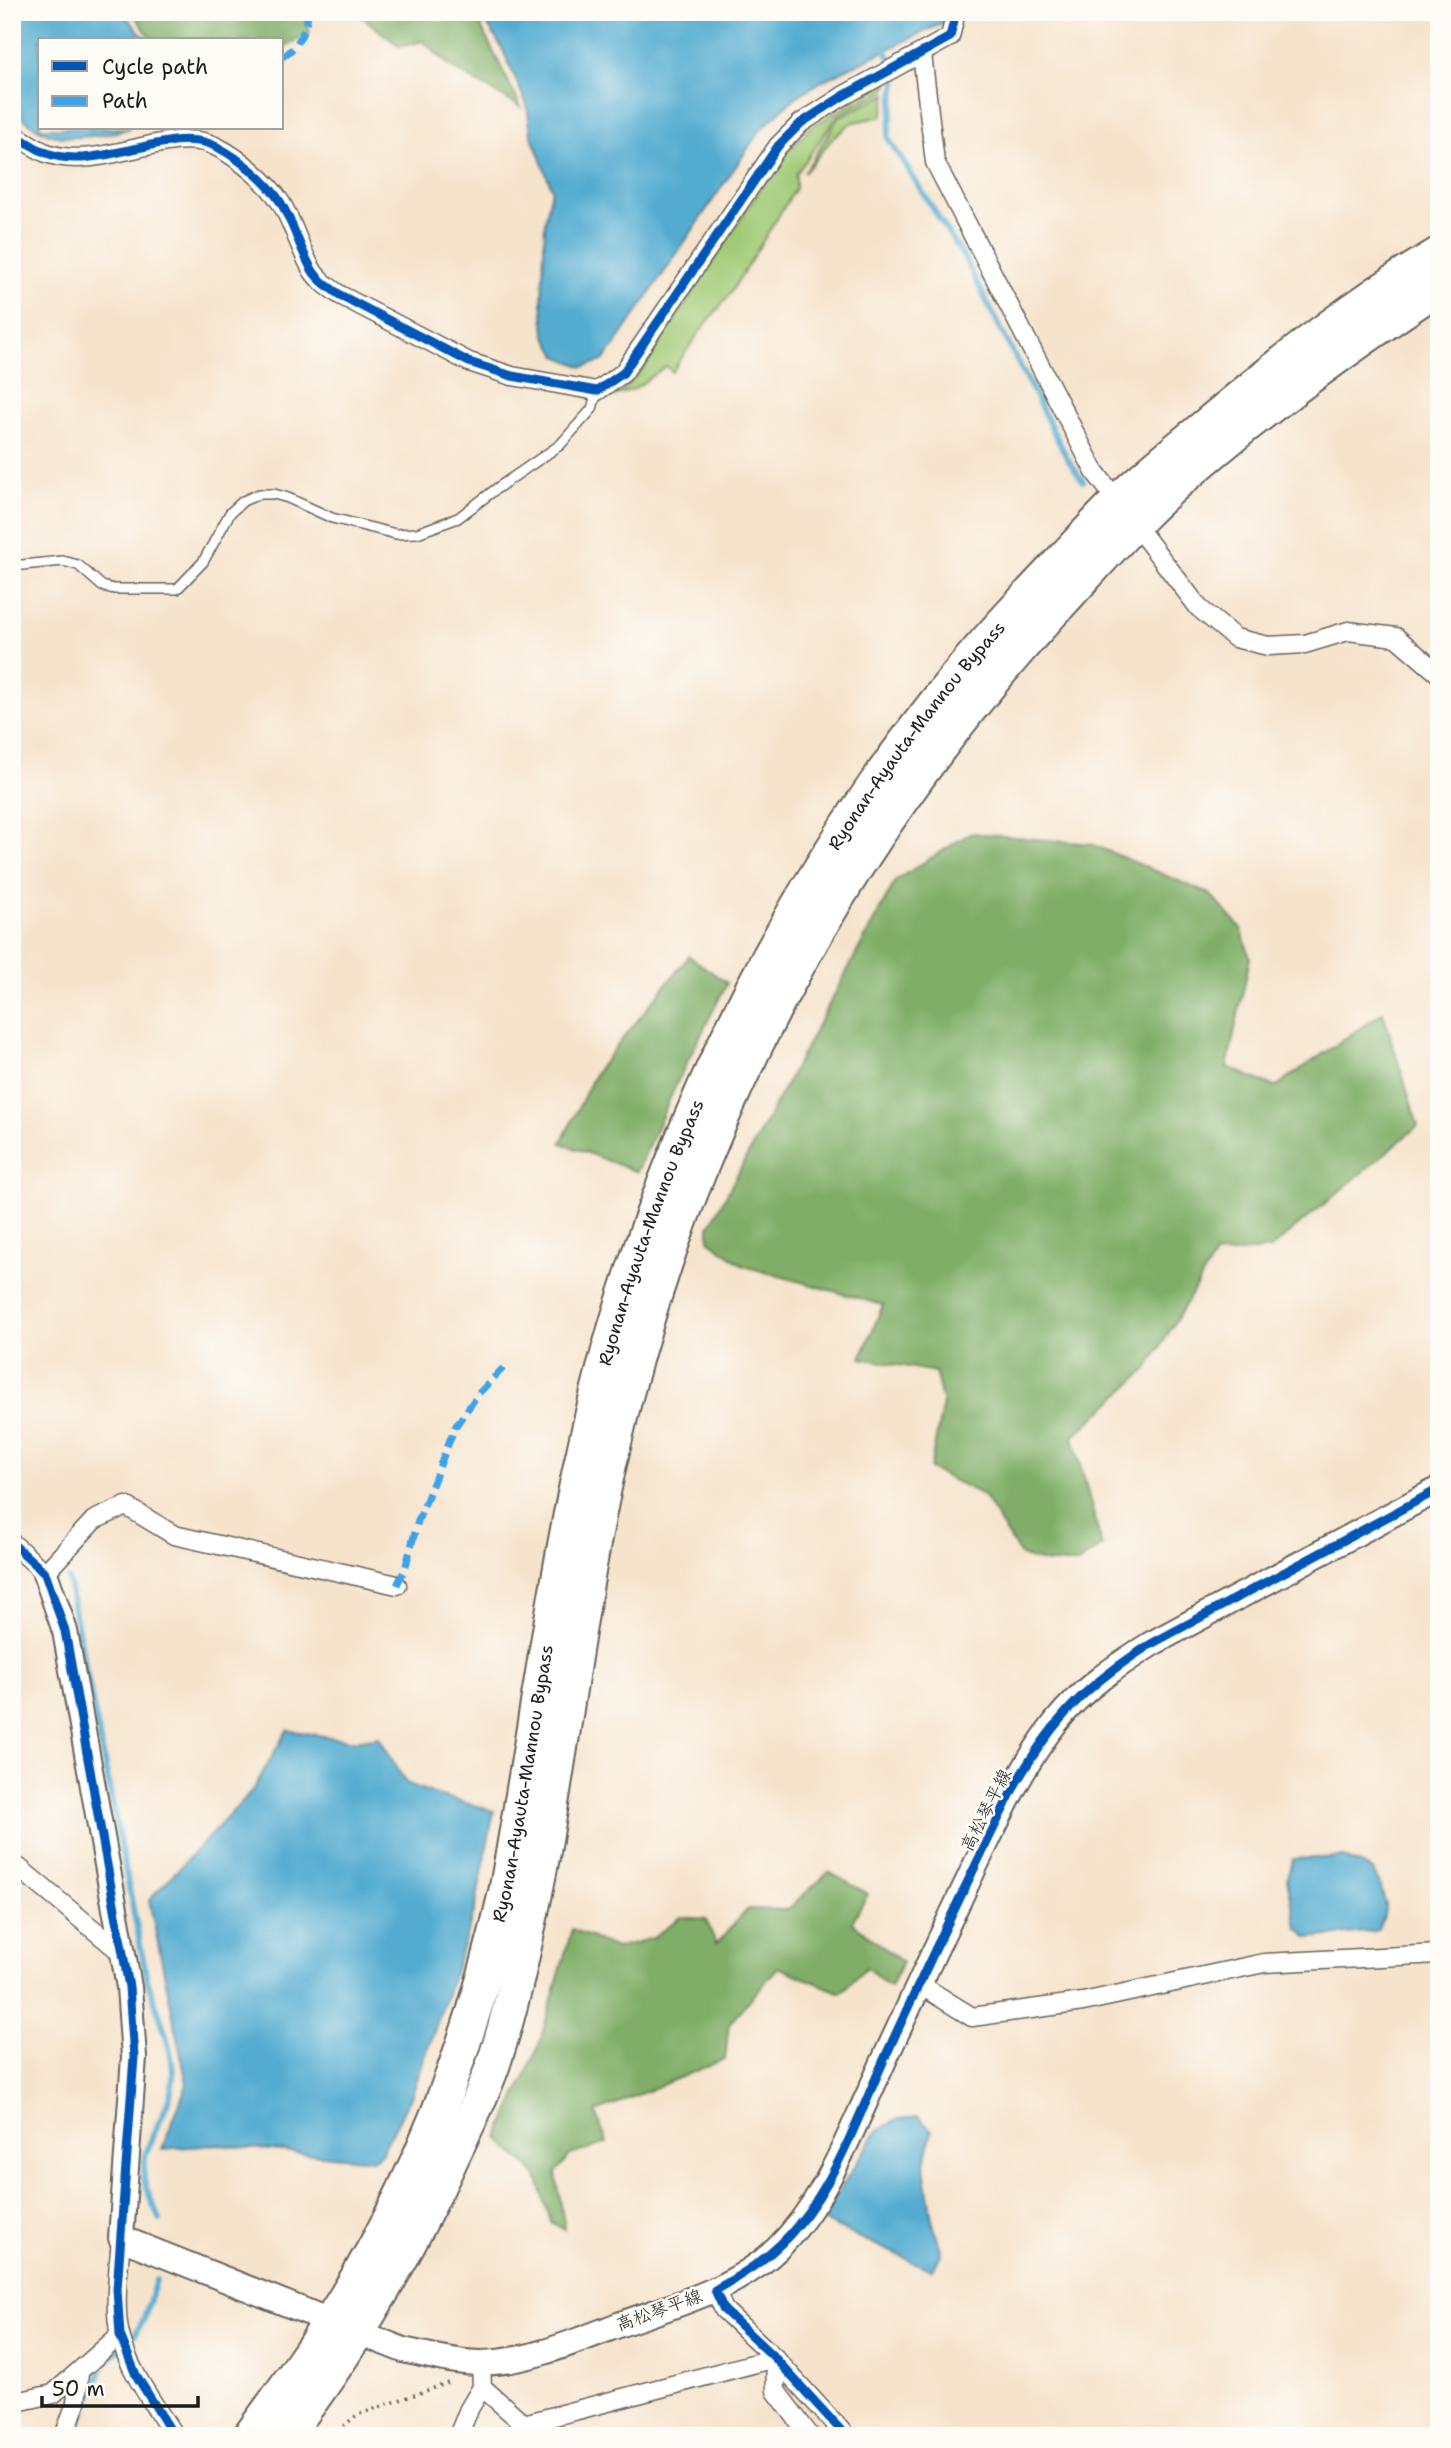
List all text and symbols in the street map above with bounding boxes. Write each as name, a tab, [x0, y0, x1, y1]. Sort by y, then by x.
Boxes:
legend	[38, 38, 284, 130]
text: Cycle path	[102, 53, 208, 81]
text: Path	[102, 87, 148, 115]
street label: Ryonan-Ayauta-Mannou Bypass	[823, 616, 1011, 855]
street label: Ryonan-Ayauta-Mannou Bypass	[593, 1096, 710, 1368]
street label: Ryonan-Ayauta-Mannou Bypass	[487, 1643, 559, 1925]
street label: 高松琴平線	[955, 1764, 1017, 1856]
street label: 高松琴平線	[613, 2283, 705, 2337]
scale bar	[42, 2364, 198, 2408]
text: 50 m	[52, 2375, 105, 2403]

